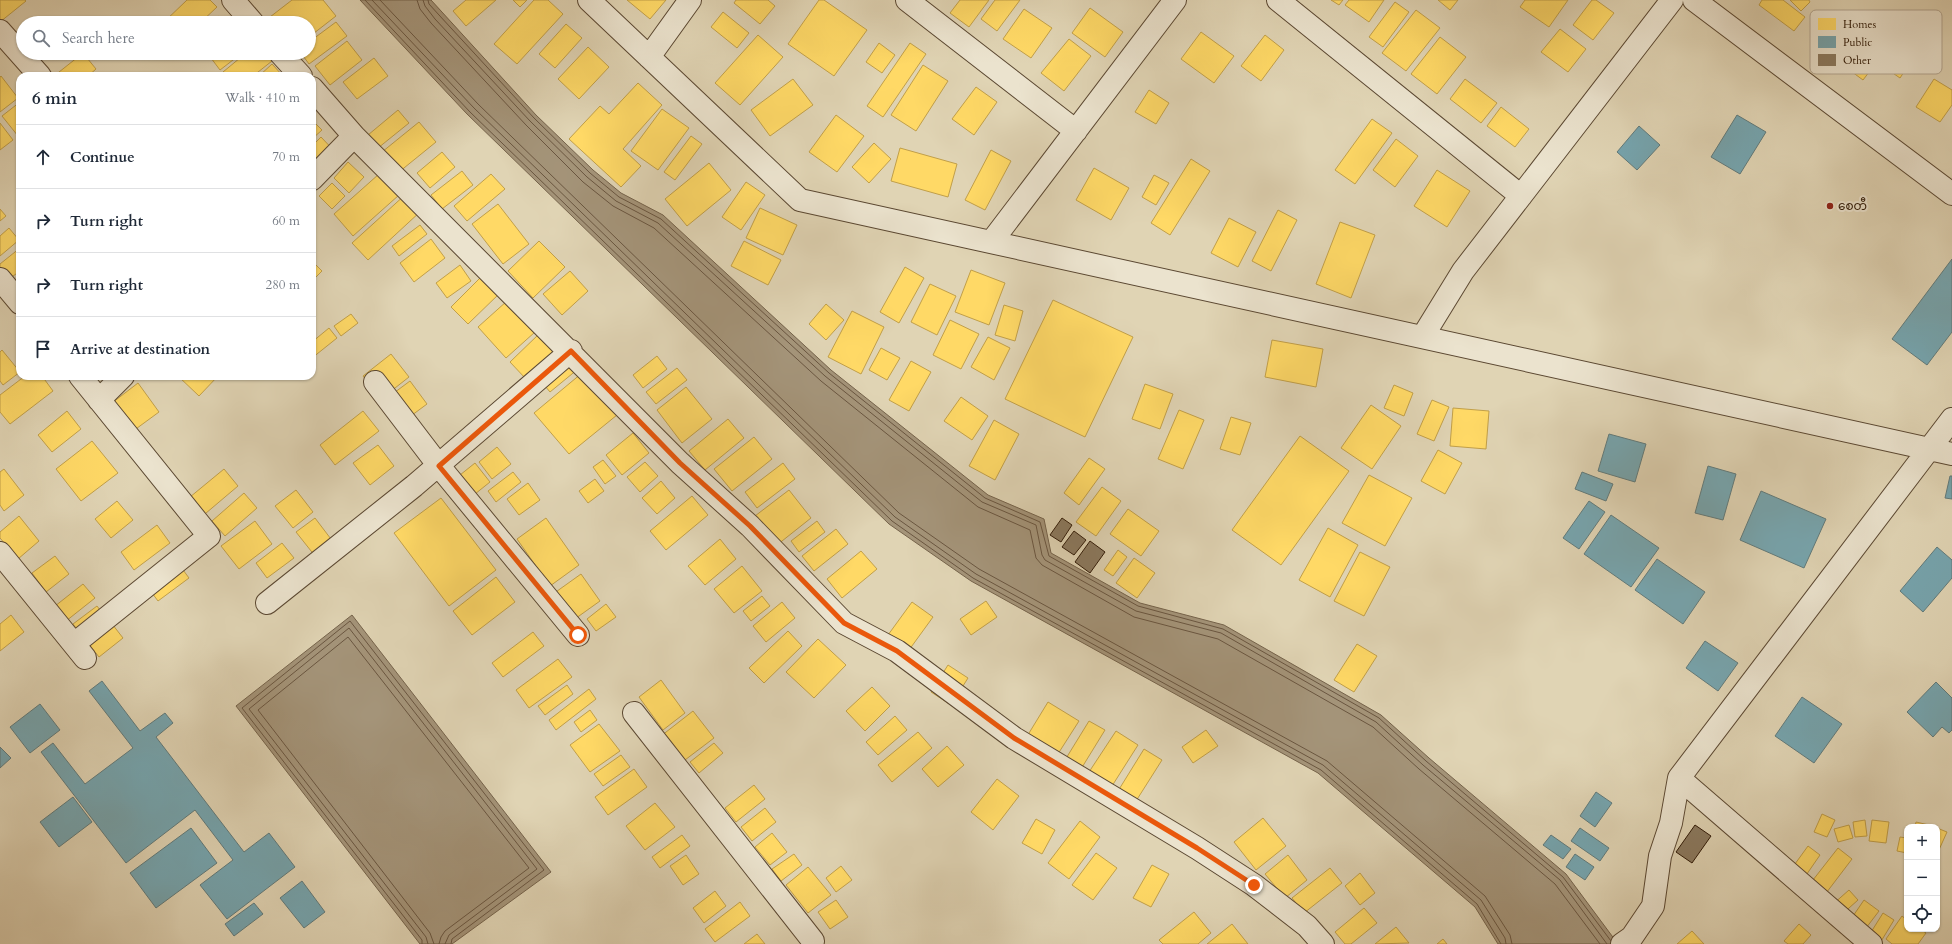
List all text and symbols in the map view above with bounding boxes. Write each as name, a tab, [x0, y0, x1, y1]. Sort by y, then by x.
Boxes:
legend	[1810, 10, 1942, 74]
search box	[16, 16, 316, 60]
text: Homes	[1843, 17, 1876, 32]
icon: search	[30, 27, 52, 49]
text: Search here	[62, 28, 135, 48]
text: Public	[1843, 35, 1872, 50]
text: Other	[1843, 53, 1872, 68]
text: 6 min	[32, 87, 77, 110]
text: Walk · 410 m	[225, 89, 300, 107]
icon: ahead	[32, 146, 54, 168]
text: Continue	[70, 147, 135, 167]
text: 70 m	[272, 148, 300, 166]
place label: စေတီ	[1838, 197, 1867, 214]
marker: စေတီ	[1825, 201, 1835, 211]
icon: right	[32, 210, 54, 232]
text: Turn right	[70, 211, 143, 231]
text: 60 m	[272, 212, 300, 230]
icon: right	[32, 274, 54, 296]
text: Turn right	[70, 275, 143, 295]
text: 280 m	[266, 276, 300, 294]
icon: arrive	[32, 338, 54, 360]
text: Arrive at destination	[70, 339, 210, 359]
route start	[569, 626, 587, 644]
map controls	[1904, 824, 1940, 932]
button: +	[1904, 824, 1940, 860]
button: −	[1904, 860, 1940, 896]
route end	[1245, 876, 1263, 894]
button: locate	[1904, 896, 1940, 932]

